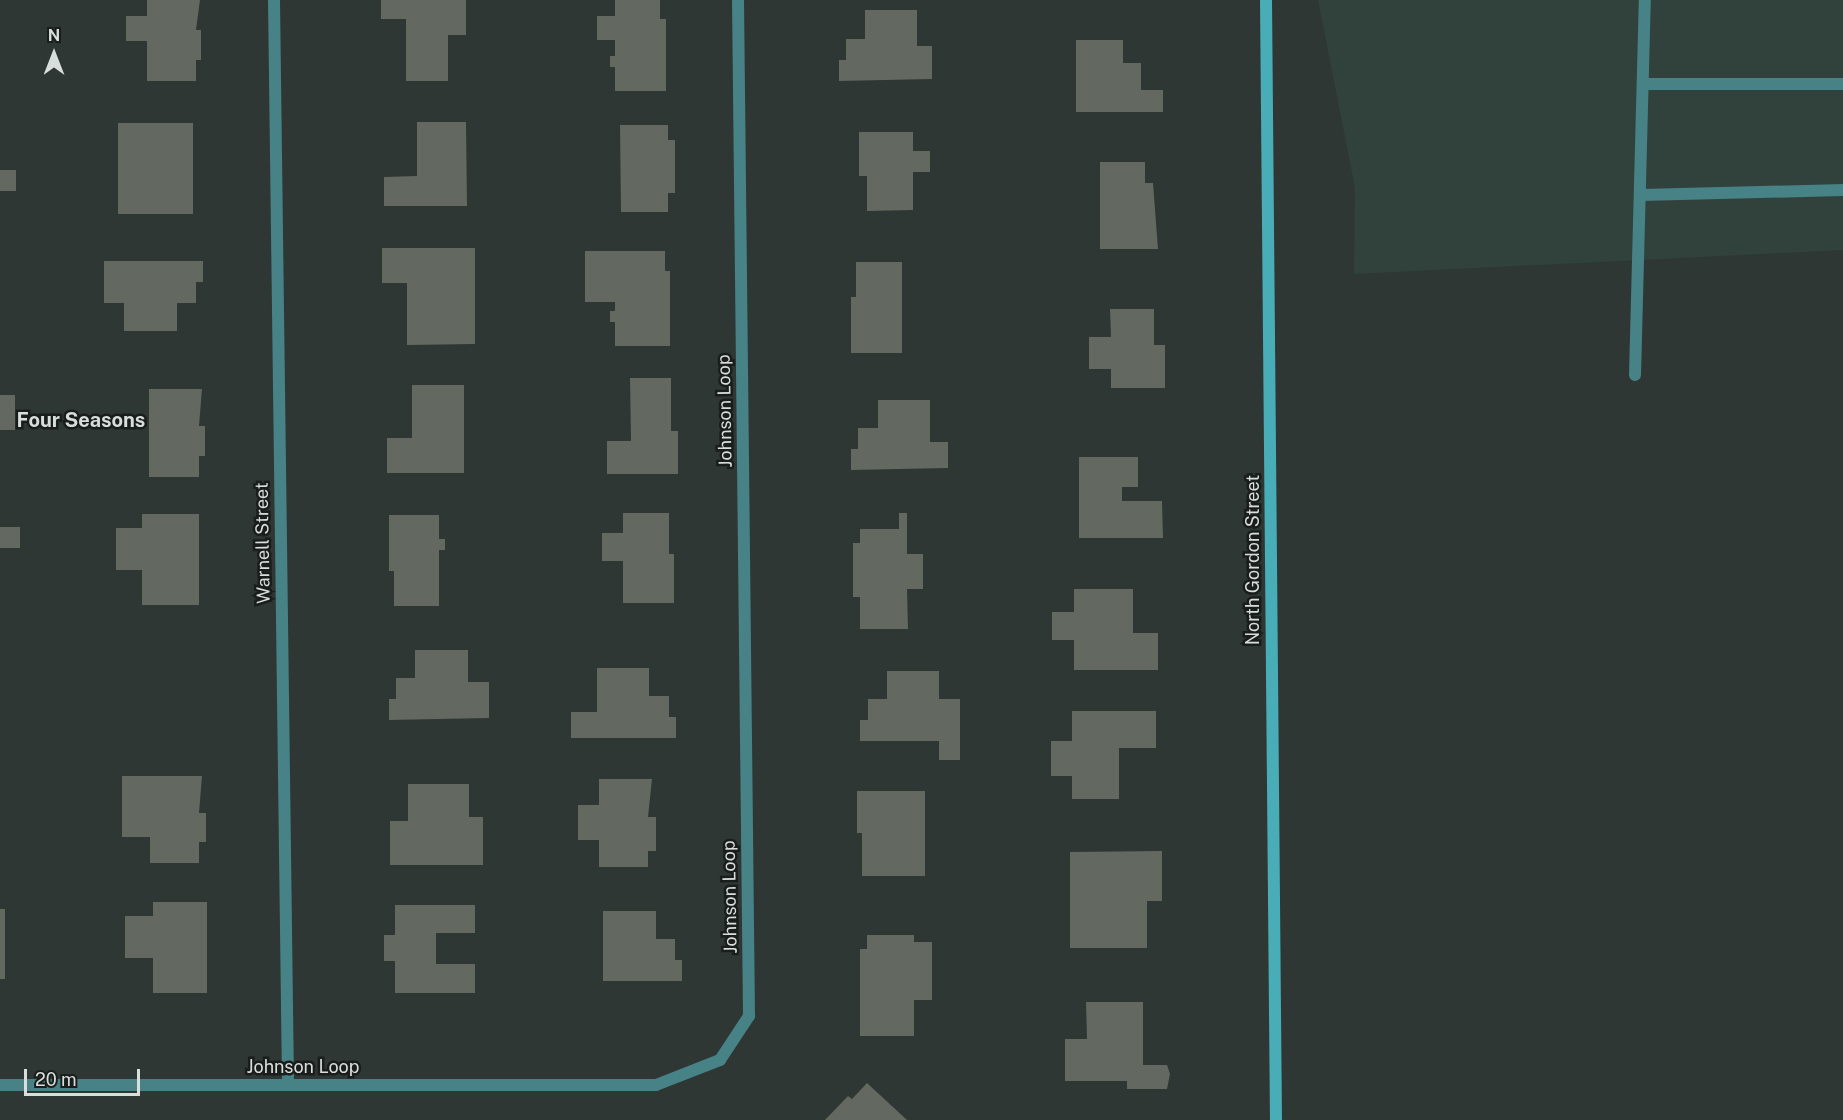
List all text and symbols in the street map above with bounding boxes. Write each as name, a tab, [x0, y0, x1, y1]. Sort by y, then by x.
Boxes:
north arrow	[24, 24, 84, 84]
text: N	[48, 26, 60, 45]
street label: Johnson Loop	[713, 354, 737, 468]
district label: Four Seasons	[17, 408, 145, 432]
street label: North Gordon Street	[1242, 475, 1264, 645]
street label: Warnell Street	[251, 482, 275, 604]
street label: Johnson Loop	[718, 840, 742, 954]
street label: Johnson Loop	[246, 1056, 360, 1078]
scale bar	[27, 1057, 142, 1095]
text: 20 m	[35, 1069, 77, 1090]

